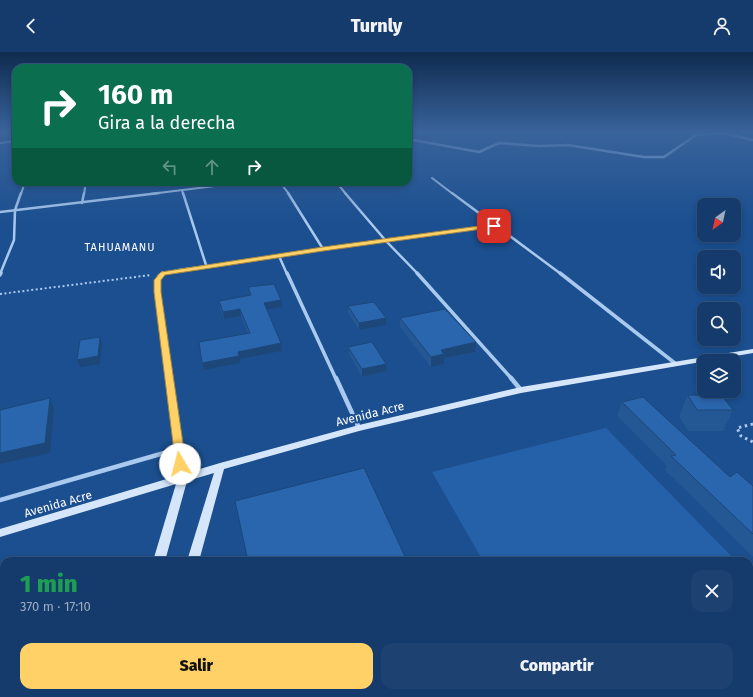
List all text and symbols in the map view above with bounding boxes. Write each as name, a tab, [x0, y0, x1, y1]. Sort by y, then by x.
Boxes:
icon: back	[20, 15, 42, 37]
text: Turnly	[351, 15, 402, 37]
icon: person	[711, 15, 733, 37]
text: 160 m	[98, 78, 173, 111]
icon: right	[32, 80, 84, 132]
text: Gira a la derecha	[98, 112, 235, 134]
icon: left	[159, 156, 181, 178]
icon: ahead	[201, 156, 223, 178]
icon: right	[243, 156, 265, 178]
north arrow	[697, 198, 741, 242]
map controls	[697, 198, 741, 398]
pin	[477, 209, 511, 243]
icon: arrive	[483, 215, 505, 237]
district label: TAHUAMANU	[84, 241, 156, 254]
button: sound	[697, 250, 741, 294]
button: search	[697, 302, 741, 346]
button: layers	[697, 354, 741, 398]
street label: Avenida Acre	[334, 399, 406, 429]
position arrow	[159, 443, 201, 485]
street label: Avenida Acre	[22, 488, 94, 520]
text: 1 min	[20, 570, 78, 598]
button: close	[691, 570, 733, 612]
text: 370 m · 17:10	[20, 599, 91, 614]
button: Salir	[20, 643, 373, 689]
button: Compartir	[381, 643, 733, 689]

